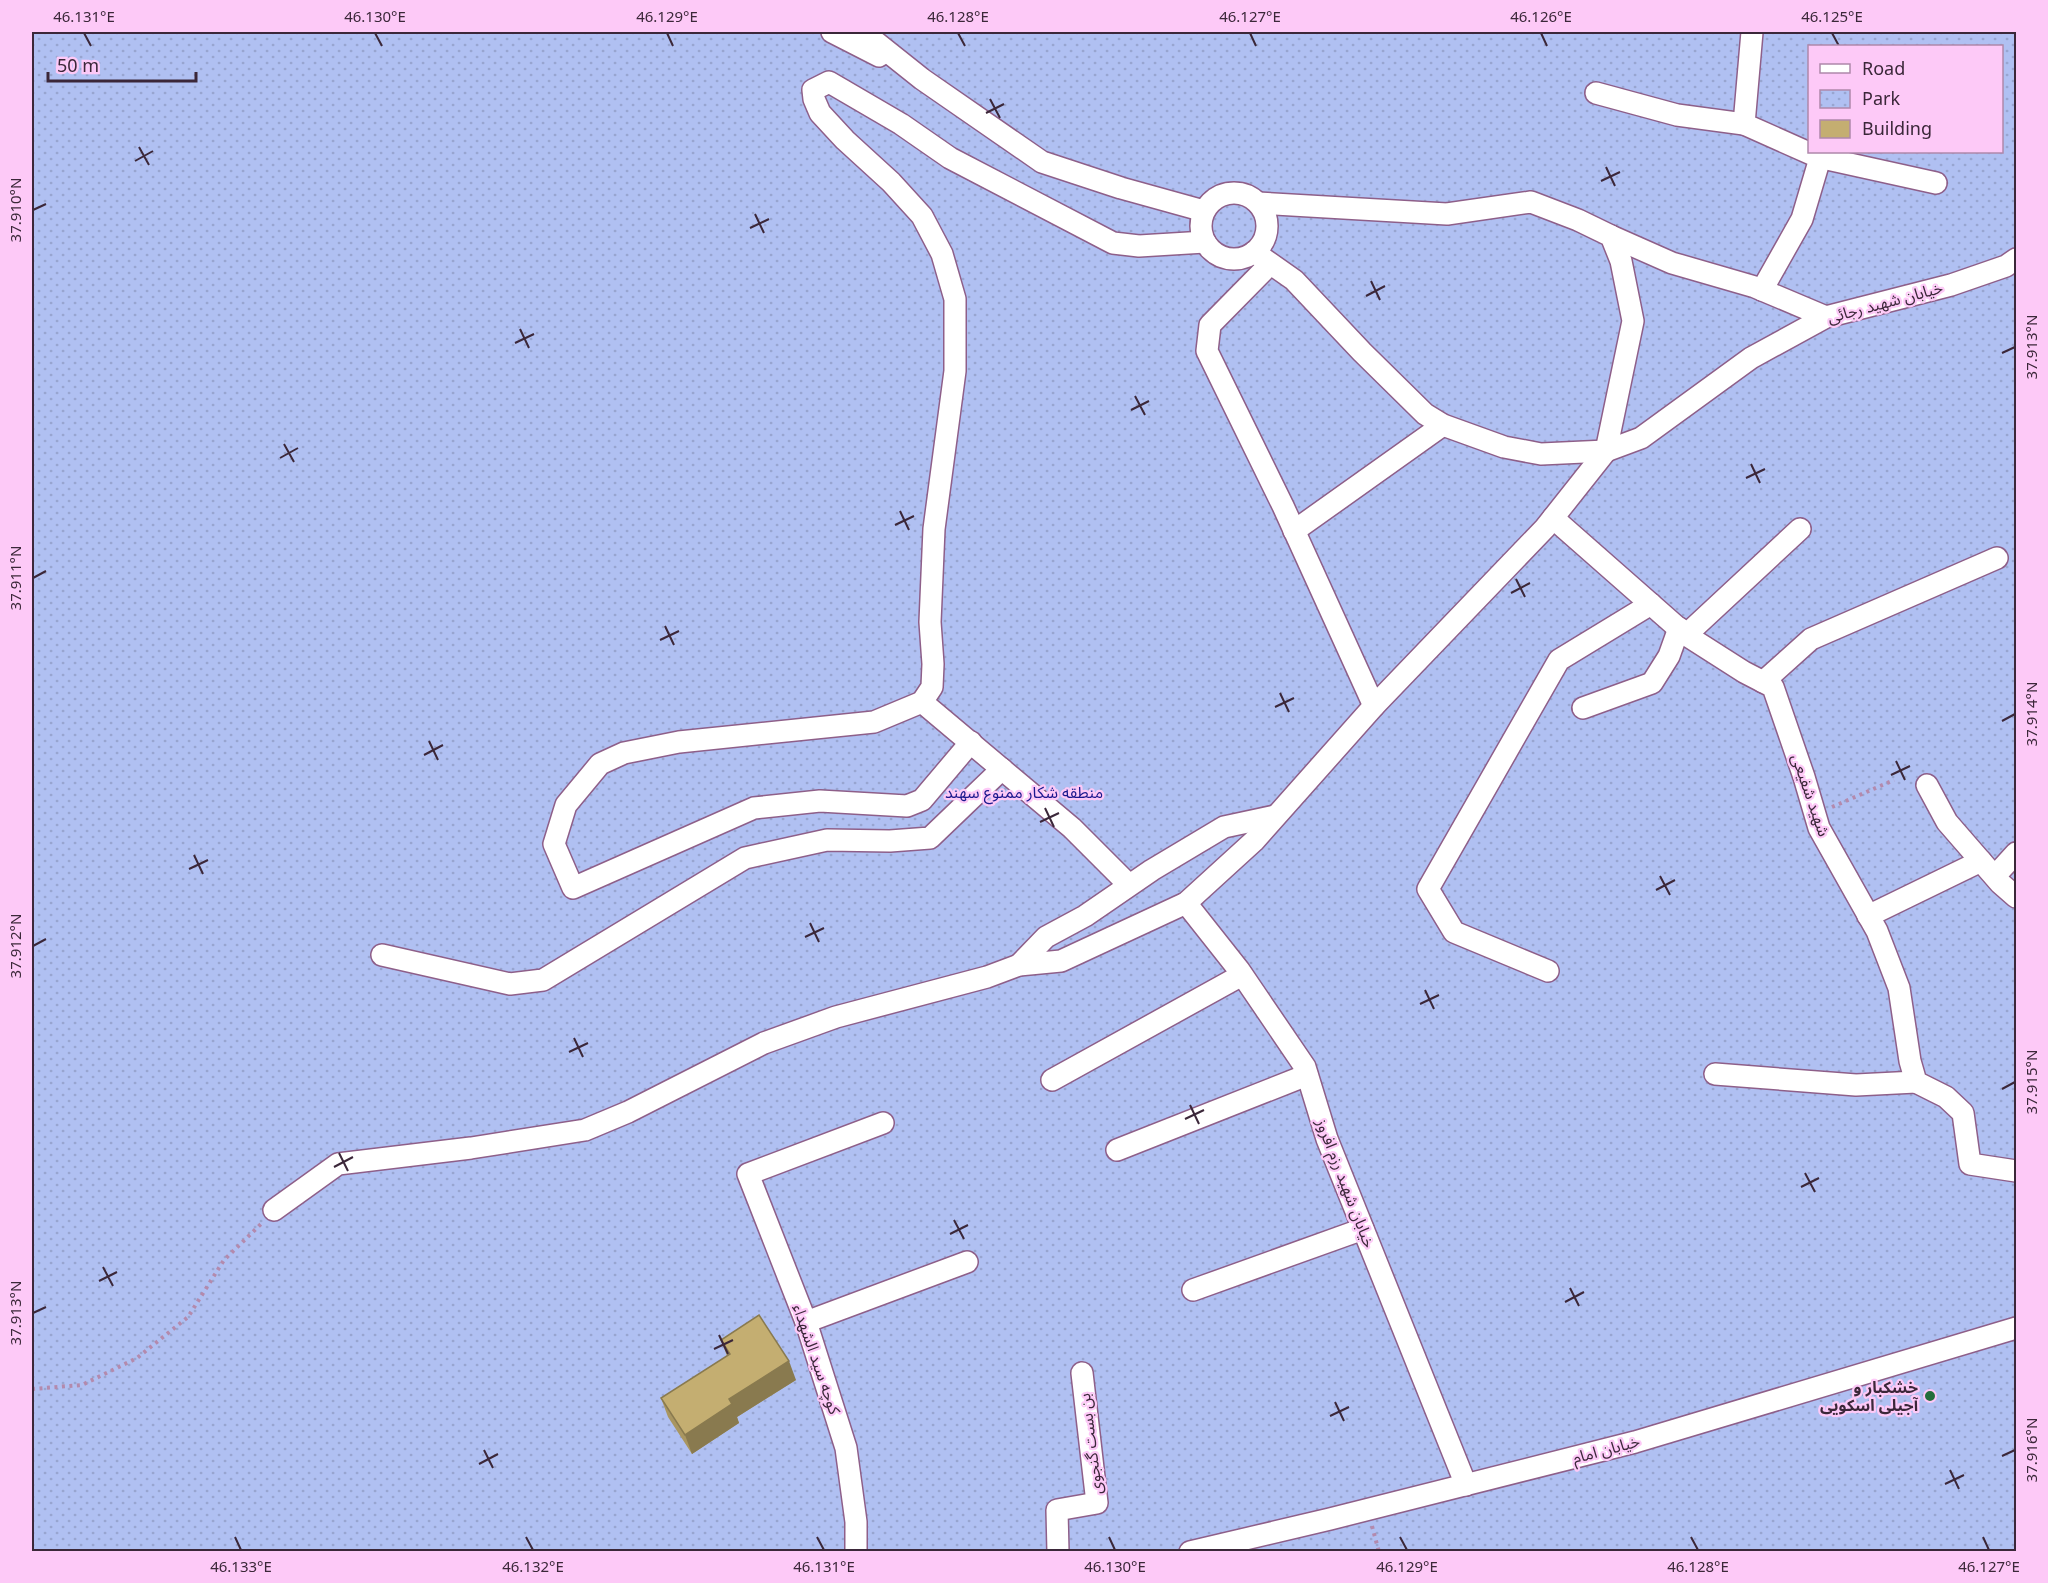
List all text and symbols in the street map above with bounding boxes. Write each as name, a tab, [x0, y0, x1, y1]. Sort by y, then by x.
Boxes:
text: 46.131°E	[53, 6, 115, 26]
text: 46.130°E	[344, 6, 406, 26]
text: 46.129°E	[636, 6, 698, 26]
text: 46.128°E	[927, 6, 989, 26]
text: 46.127°E	[1219, 6, 1281, 26]
text: 46.126°E	[1510, 6, 1572, 26]
text: 46.125°E	[1801, 6, 1863, 26]
scale bar	[48, 45, 196, 83]
legend	[1808, 45, 2003, 153]
text: 50 m	[57, 53, 99, 77]
text: Road	[1862, 56, 1905, 80]
text: Park	[1862, 86, 1900, 110]
text: Building	[1862, 116, 1932, 140]
text: 37.910°N	[5, 178, 25, 242]
street label: خیابان شهید رجائی	[1825, 276, 1945, 328]
text: 37.913°N	[2021, 315, 2041, 379]
text: 37.911°N	[5, 546, 25, 610]
text: 37.914°N	[2021, 682, 2041, 746]
street label: شهید شفیعی	[1787, 751, 1835, 839]
park label: منطقه شکار ممنوع سهند	[945, 781, 1103, 805]
text: 37.912°N	[5, 914, 25, 978]
text: 37.915°N	[2021, 1050, 2041, 1114]
street label: خیابان شهید رزم افروز	[1309, 1114, 1381, 1251]
text: 37.913°N	[5, 1281, 25, 1345]
street label: کوچه سید الشهداء	[788, 1301, 846, 1417]
place label: خشکبار و آجیلی اسکویی	[1820, 1376, 1919, 1416]
marker: خشکبار و آجیلی اسکویی	[1923, 1389, 1937, 1403]
street label: بن بست گنجوی	[1073, 1392, 1107, 1496]
text: 37.916°N	[2021, 1418, 2041, 1482]
street label: خیابان امام	[1570, 1429, 1643, 1470]
text: 46.133°E	[210, 1556, 272, 1576]
text: 46.132°E	[502, 1556, 564, 1576]
text: 46.131°E	[793, 1556, 855, 1576]
text: 46.130°E	[1084, 1556, 1146, 1576]
text: 46.129°E	[1376, 1556, 1438, 1576]
text: 46.128°E	[1667, 1556, 1729, 1576]
text: 46.127°E	[1958, 1556, 2020, 1576]

